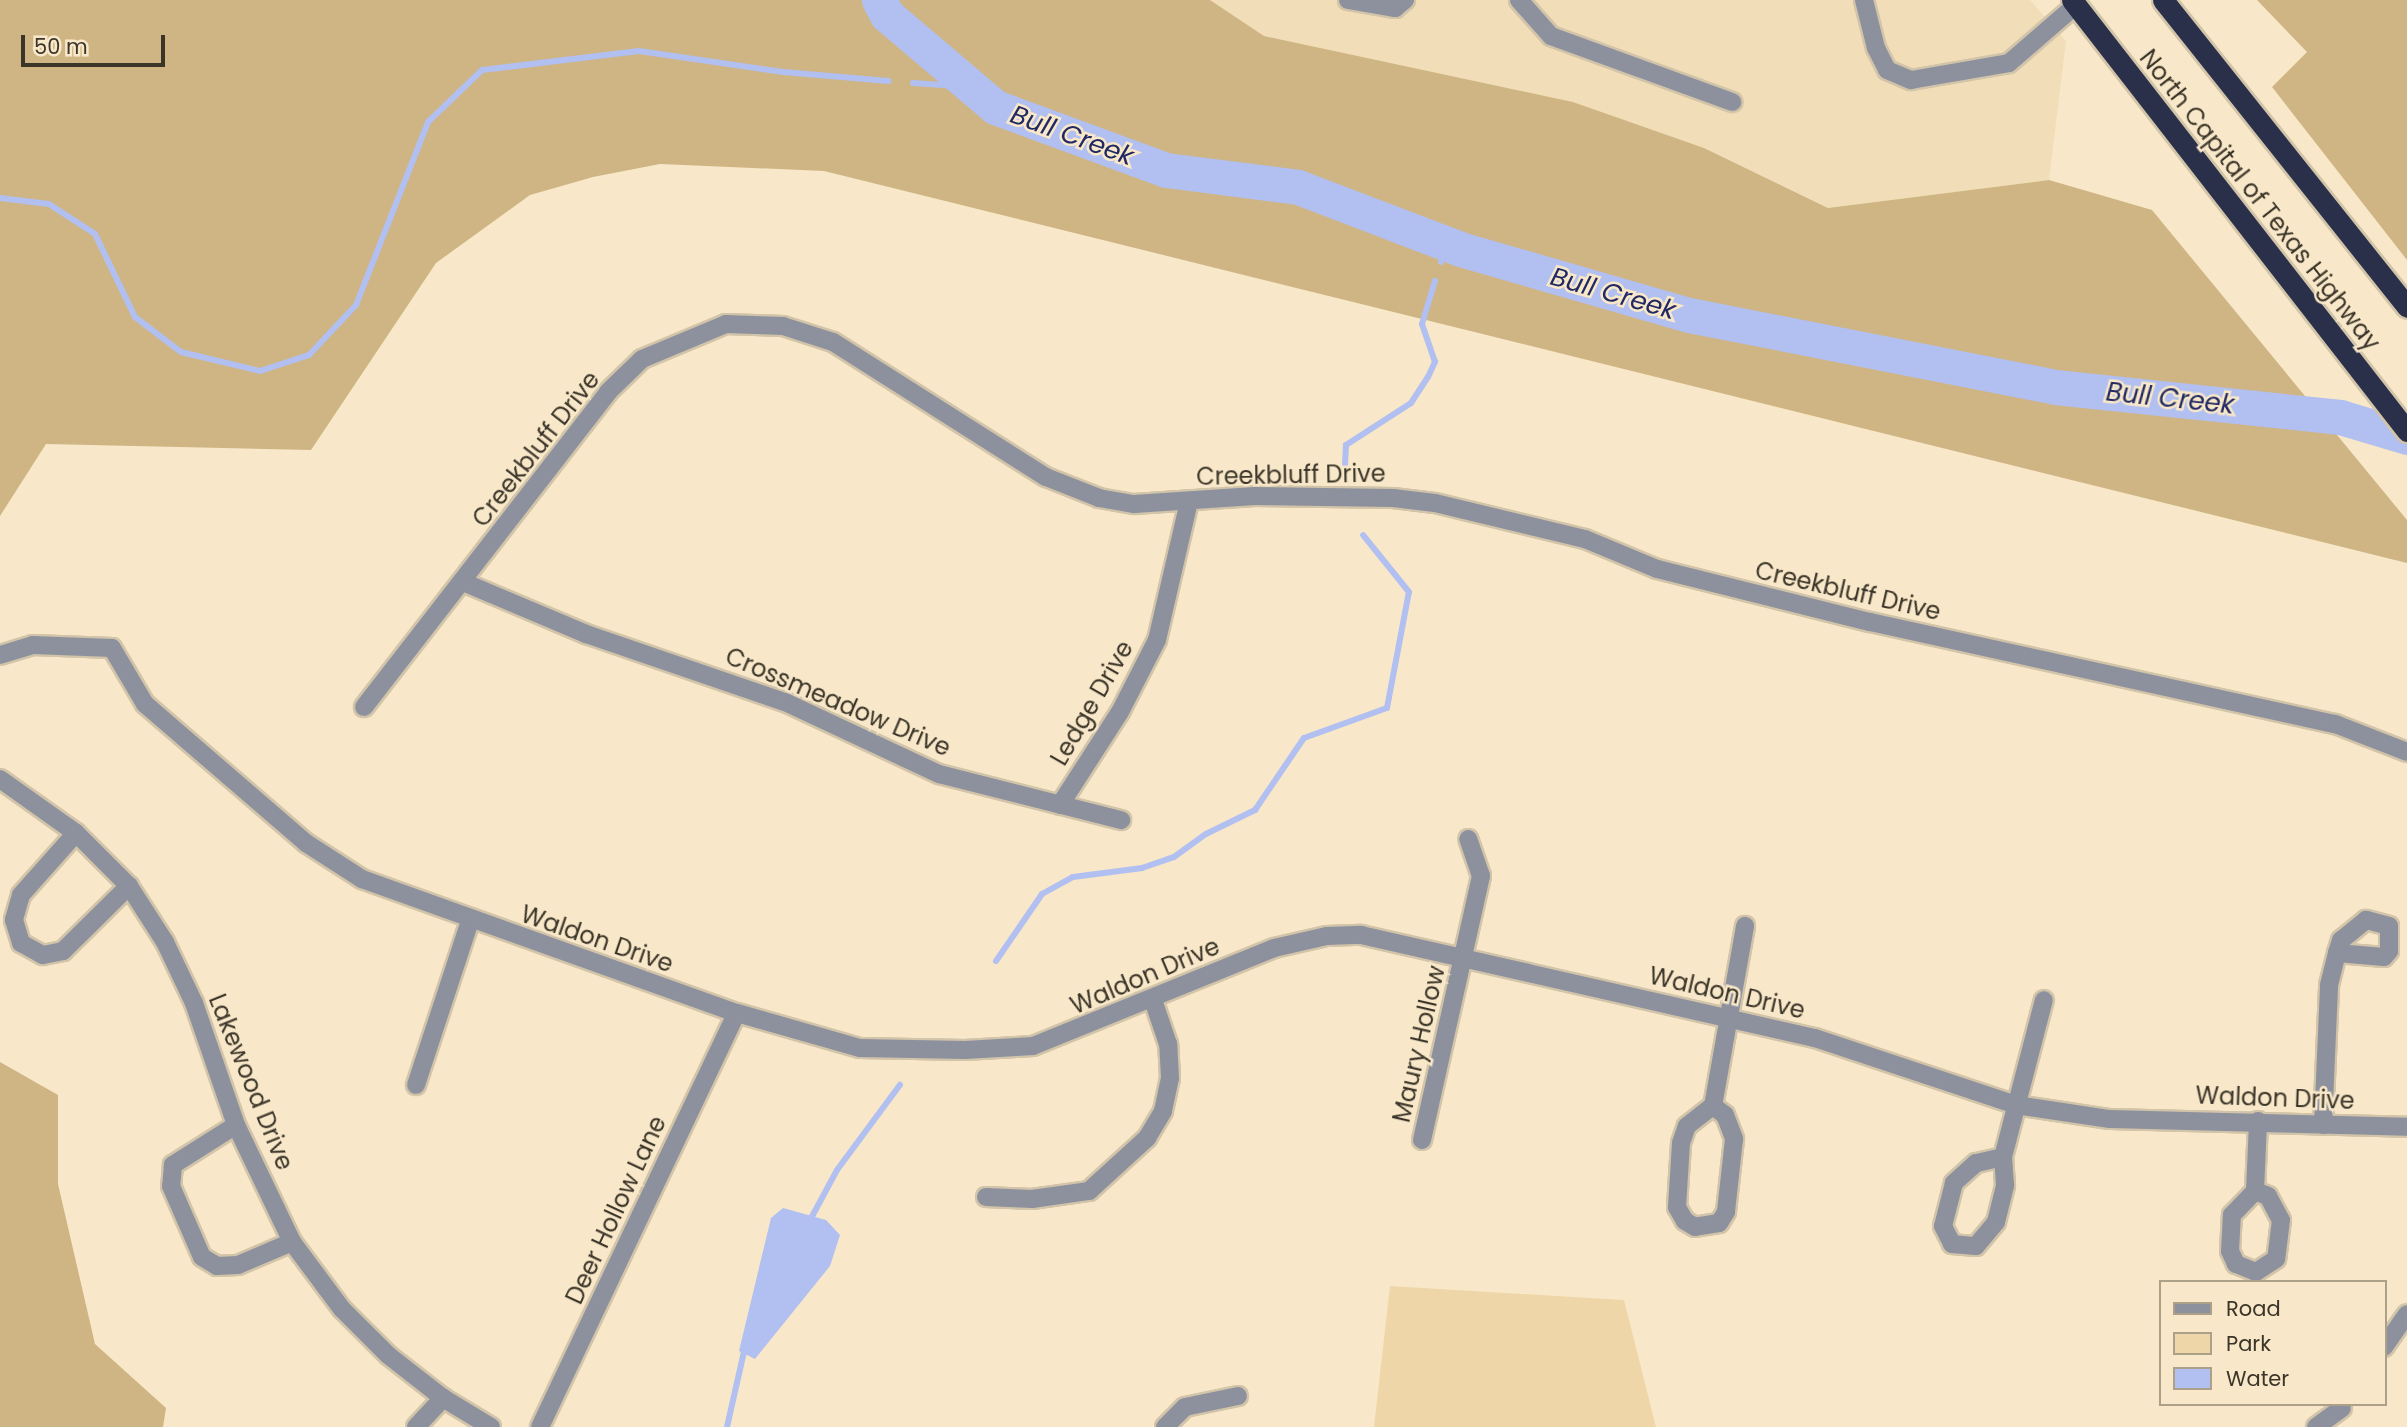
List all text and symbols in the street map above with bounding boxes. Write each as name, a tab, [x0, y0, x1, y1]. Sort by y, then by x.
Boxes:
scale bar	[24, 21, 168, 65]
text: 50 m	[34, 32, 88, 61]
street label: North Capital of Texas Highway	[2134, 44, 2386, 356]
water label: Bull Creek	[1006, 99, 1138, 173]
water label: Bull Creek	[1547, 261, 1679, 327]
street label: Creekbluff Drive	[466, 365, 606, 533]
water label: Bull Creek	[2104, 377, 2236, 421]
street label: Creekbluff Drive	[1196, 459, 1386, 491]
street label: Creekbluff Drive	[1752, 556, 1944, 626]
street label: Ledge Drive	[1045, 636, 1139, 770]
street label: Crossmeadow Drive	[721, 642, 955, 762]
street label: Waldon Drive	[517, 899, 677, 979]
street label: Waldon Drive	[1066, 932, 1224, 1020]
street label: Waldon Drive	[1646, 961, 1808, 1025]
street label: Maury Hollow	[1387, 963, 1451, 1125]
street label: Lakewood Drive	[203, 990, 299, 1174]
street label: Waldon Drive	[2195, 1081, 2355, 1115]
street label: Deer Hollow Lane	[560, 1111, 672, 1309]
legend	[2158, 1280, 2386, 1406]
text: Road	[2226, 1294, 2281, 1323]
text: Park	[2226, 1329, 2271, 1358]
text: Water	[2226, 1364, 2289, 1393]

